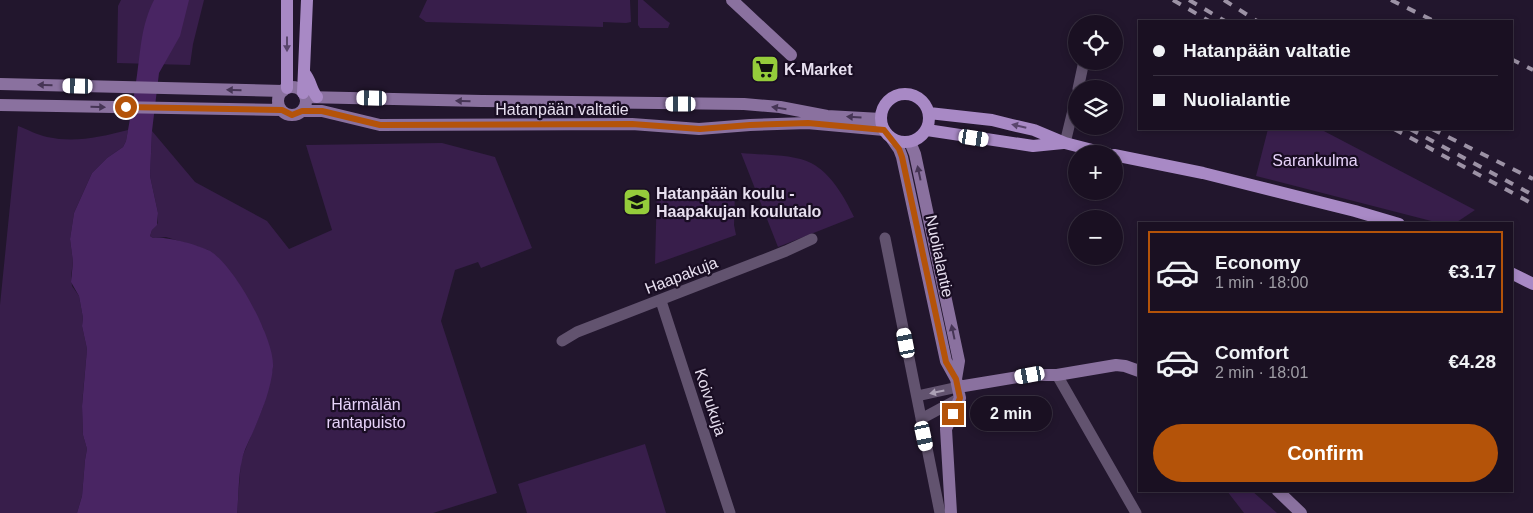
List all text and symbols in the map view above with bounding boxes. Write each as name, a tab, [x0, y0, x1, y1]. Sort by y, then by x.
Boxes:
map controls	[1068, 15, 1123, 265]
button: locate	[1068, 15, 1123, 70]
one-way arrow	[283, 36, 291, 52]
text: Hatanpään valtatie	[1183, 40, 1351, 61]
supermarket icon: K-Market	[750, 54, 780, 84]
place label: K-Market	[784, 61, 853, 78]
car	[62, 78, 93, 94]
button: layers	[1068, 80, 1123, 135]
one-way arrow	[36, 81, 52, 89]
one-way arrow	[226, 86, 242, 94]
text: Nuolialantie	[1183, 89, 1291, 110]
car	[356, 90, 387, 106]
route start	[115, 96, 137, 118]
one-way arrow	[454, 96, 470, 104]
car	[666, 97, 696, 112]
street label: Hatanpään valtatie	[495, 101, 629, 118]
one-way arrow	[90, 103, 106, 111]
one-way arrow	[771, 103, 787, 111]
one-way arrow	[846, 113, 862, 121]
one-way arrow	[1012, 122, 1027, 130]
car	[958, 128, 989, 148]
button: +	[1068, 145, 1123, 200]
park label: Sarankulma	[1272, 152, 1358, 169]
one-way arrow	[915, 165, 923, 180]
place label: Hatanpään koulu - Haapakujan koulutalo	[656, 185, 822, 220]
school or university icon: Hatanpään koulu - Haapakujan koulutalo	[622, 187, 652, 217]
button: −	[1068, 210, 1123, 265]
street label: Nuolialantie	[923, 213, 957, 299]
icon: car	[1155, 250, 1200, 295]
text: Economy	[1215, 252, 1301, 273]
street label: Haapakuja	[642, 254, 720, 297]
text: €3.17	[1448, 261, 1496, 282]
text: 1 min · 18:00	[1215, 274, 1308, 291]
one-way arrow	[949, 324, 957, 339]
car	[895, 327, 916, 359]
icon: car	[1155, 340, 1200, 385]
text: Comfort	[1215, 342, 1289, 363]
text: €4.28	[1448, 351, 1496, 372]
text: 2 min · 18:01	[1215, 364, 1308, 381]
car	[1013, 365, 1046, 385]
street label: Koivukuja	[692, 367, 729, 438]
one-way arrow	[930, 388, 945, 396]
park label: Härmälän rantapuisto	[326, 396, 406, 431]
callout: 2 min	[970, 396, 1053, 432]
route end	[942, 403, 964, 425]
text: 2 min	[990, 405, 1032, 422]
car	[913, 420, 934, 452]
button: Confirm	[1153, 424, 1498, 482]

